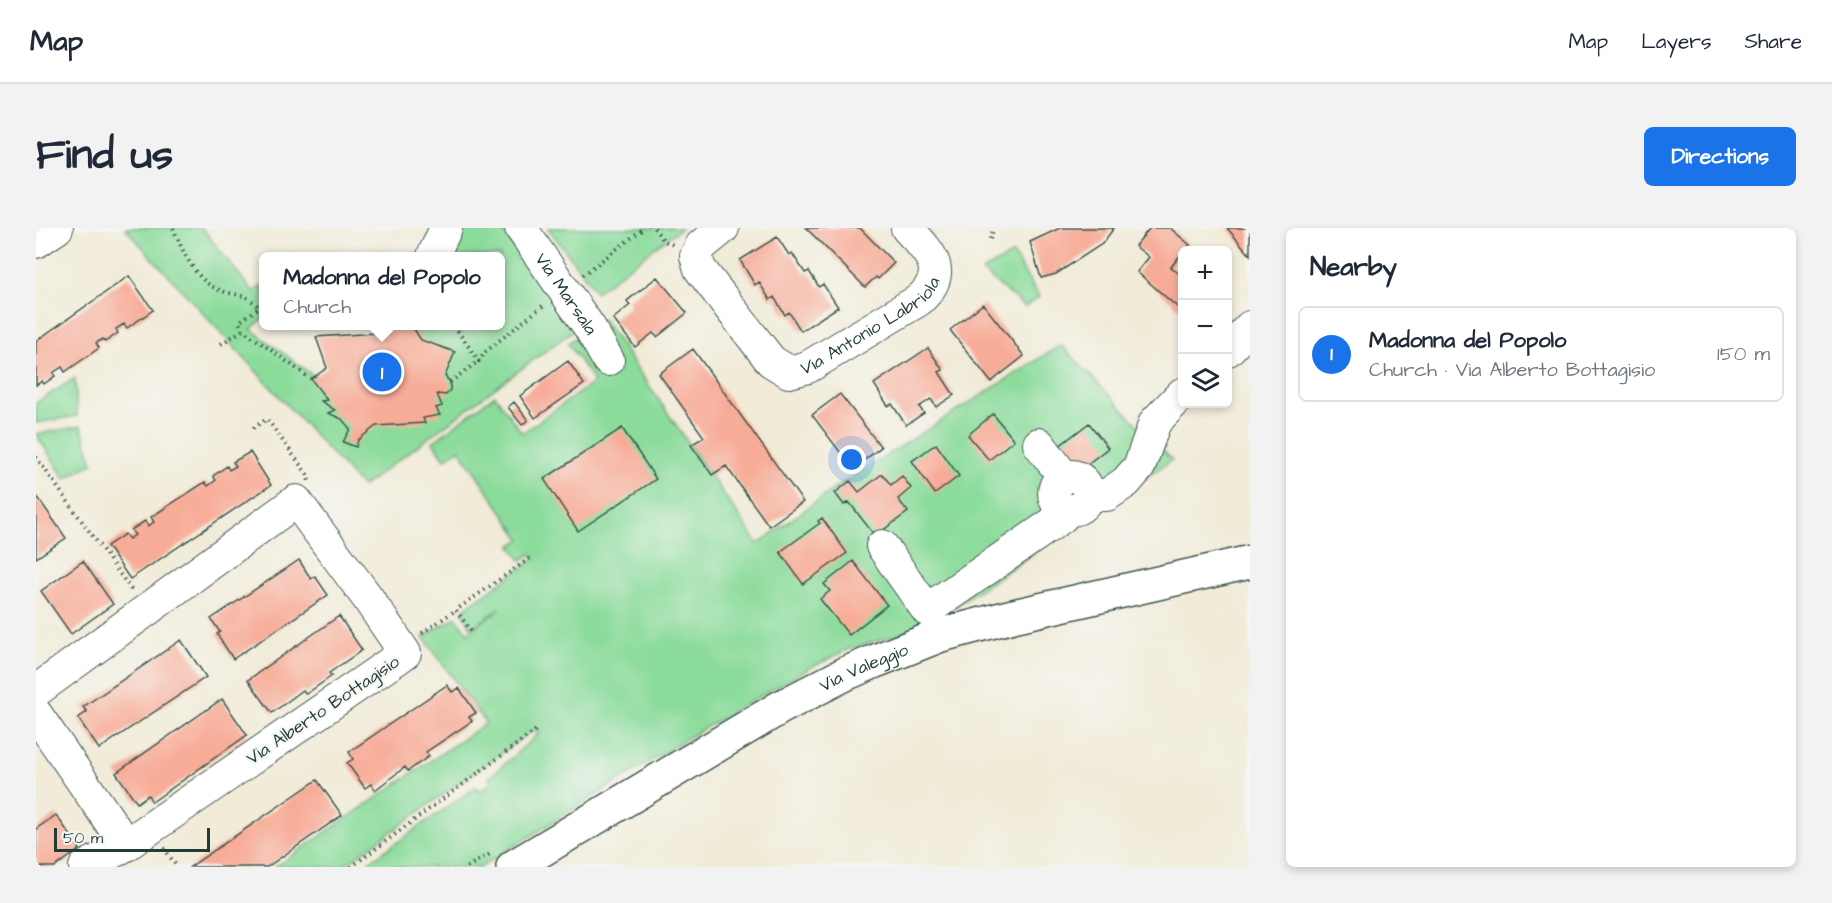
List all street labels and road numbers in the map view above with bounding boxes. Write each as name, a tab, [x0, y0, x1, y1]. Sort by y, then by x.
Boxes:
street label: Via Marsala	[529, 248, 604, 339]
street label: Via Antonio Labriola	[798, 273, 946, 381]
street label: Via Valeggio	[815, 637, 912, 698]
street label: Via Alberto Bottagisio	[242, 649, 405, 771]

